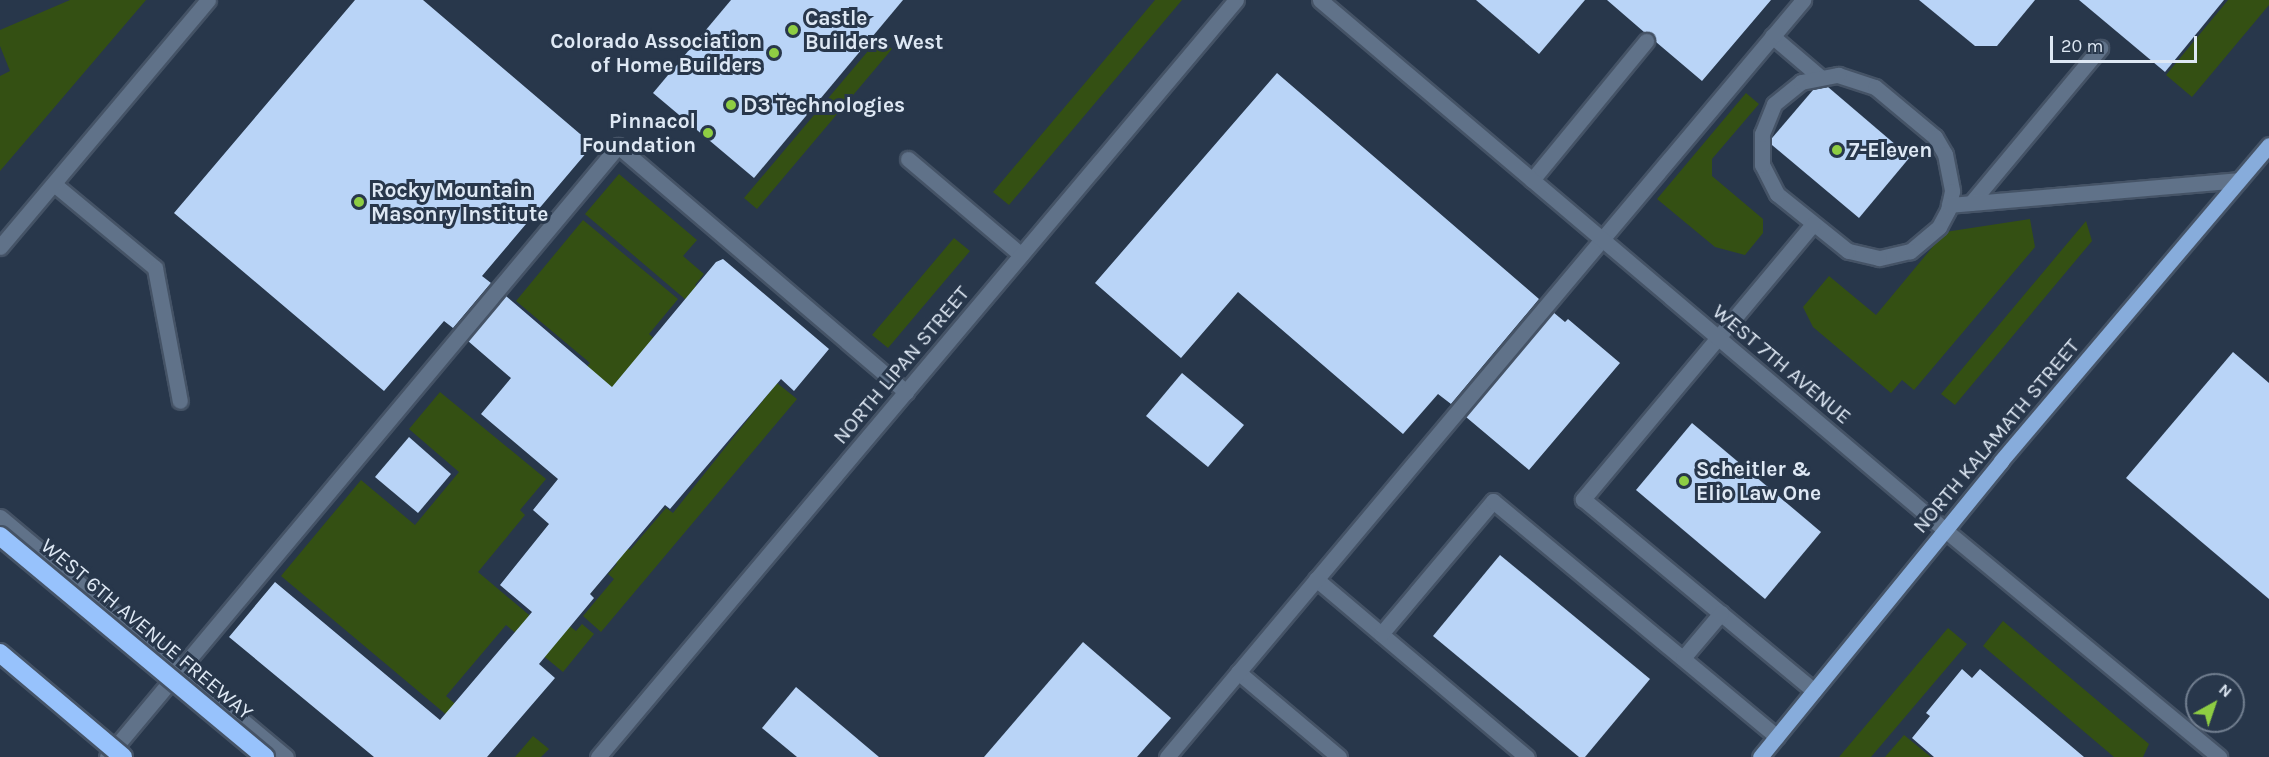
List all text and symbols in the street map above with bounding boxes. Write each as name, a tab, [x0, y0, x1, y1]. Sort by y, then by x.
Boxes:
place label: Castle Builders West	[805, 5, 943, 55]
marker: Castle Builders West	[786, 23, 800, 37]
scale bar	[2053, 24, 2200, 62]
place label: Colorado Association of Home Builders	[550, 28, 762, 78]
text: 20 m	[2061, 35, 2103, 57]
marker: Colorado Association of Home Builders	[767, 46, 781, 60]
place label: D3 Technologies	[743, 92, 905, 118]
marker: D3 Technologies	[724, 98, 738, 112]
place label: Pinnacol Foundation	[582, 108, 696, 158]
marker: Pinnacol Foundation	[701, 126, 715, 140]
place label: 7-Eleven	[1849, 137, 1932, 163]
marker: 7-Eleven	[1830, 143, 1844, 157]
place label: Rocky Mountain Masonry Institute	[371, 177, 548, 227]
marker: Rocky Mountain Masonry Institute	[352, 195, 366, 209]
street label: NORTH LIPAN STREET	[828, 281, 974, 449]
street label: WEST 7TH AVENUE	[1708, 299, 1856, 429]
street label: NORTH KALAMATH STREET	[1907, 334, 2085, 538]
place label: Scheitler & Elio Law One	[1696, 456, 1821, 506]
marker: Scheitler & Elio Law One	[1677, 474, 1691, 488]
street label: WEST 6TH AVENUE FREEWAY	[36, 533, 258, 725]
north arrow	[2185, 673, 2245, 733]
text: N	[2215, 679, 2236, 701]

